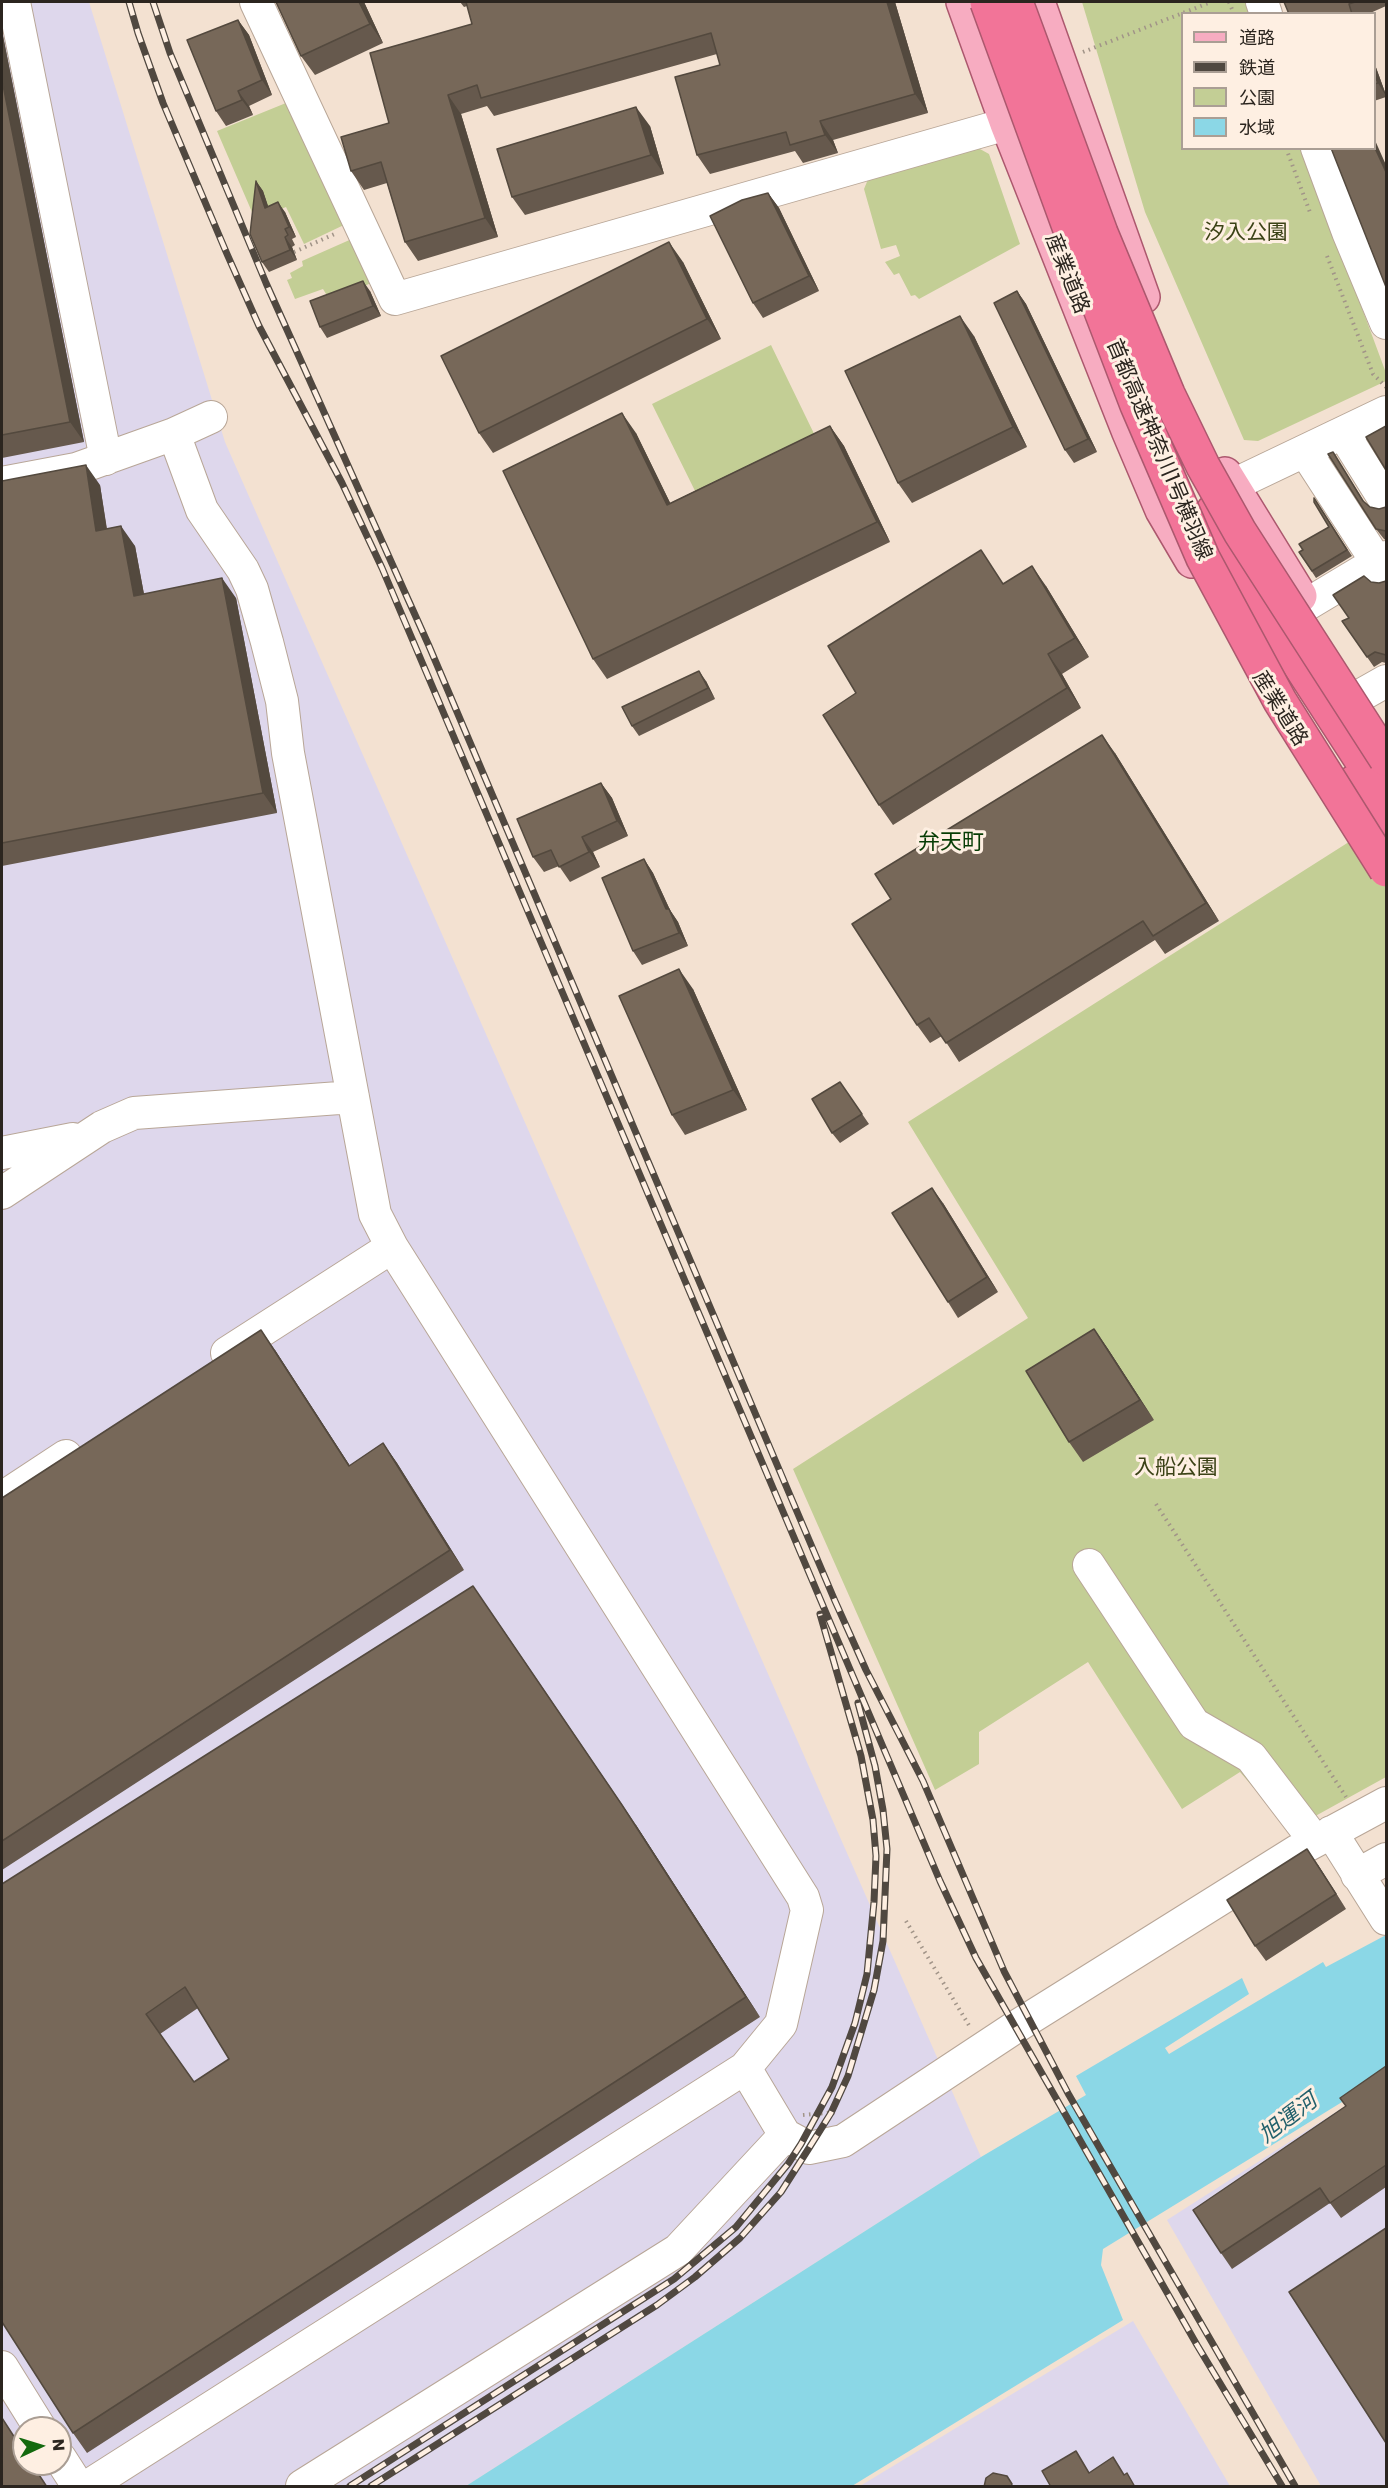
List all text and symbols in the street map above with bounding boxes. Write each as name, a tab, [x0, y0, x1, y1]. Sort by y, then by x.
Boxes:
legend	[1181, 12, 1376, 150]
text: 道路	[1239, 25, 1275, 50]
text: 鉄道	[1239, 55, 1275, 80]
text: 公園	[1239, 85, 1275, 110]
text: 水域	[1239, 115, 1275, 140]
park label: 汐入公園	[1204, 221, 1288, 247]
street label: 産業道路	[1039, 230, 1093, 318]
street label: 首都高速神奈川1号横羽線	[1100, 336, 1216, 564]
street label: 産業道路	[1246, 667, 1312, 751]
district label: 弁天町	[918, 830, 984, 856]
park label: 入船公園	[1134, 1456, 1218, 1482]
water label: 旭運河	[1255, 2089, 1323, 2149]
north arrow	[12, 2416, 72, 2476]
text: N	[47, 2438, 70, 2452]

